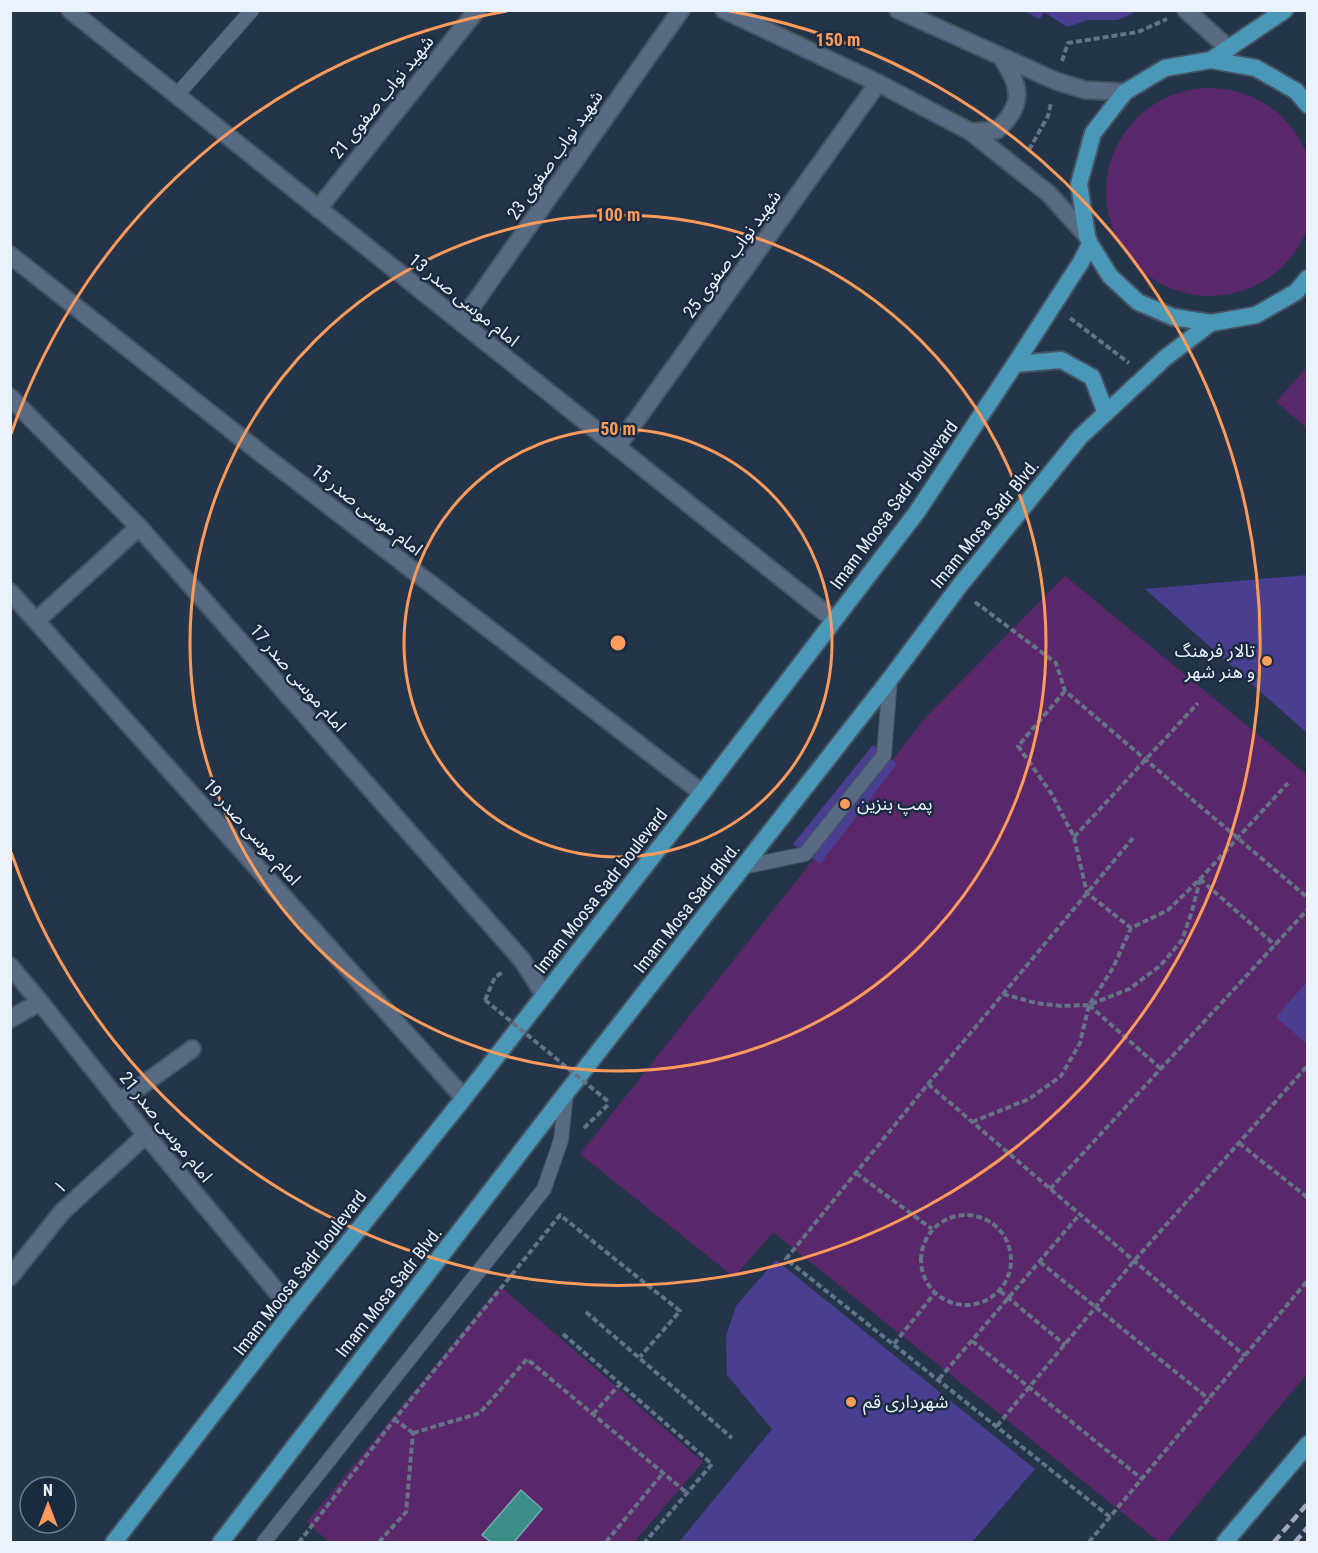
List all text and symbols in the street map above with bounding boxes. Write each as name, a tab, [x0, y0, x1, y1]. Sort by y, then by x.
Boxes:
text: 150 m	[816, 29, 860, 50]
street label: شهید نواب صفوی 21	[325, 31, 439, 163]
street label: شهید نواب صفوی 23	[502, 86, 608, 224]
street label: شهید نواب صفوی 25	[678, 186, 786, 322]
text: 100 m	[596, 204, 640, 225]
street label: امام موسی صدر 13	[402, 249, 524, 354]
street label: Imam Moosa Sadr boulevard	[825, 416, 962, 593]
text: 50 m	[600, 418, 636, 439]
street label: Imam Mosa Sadr Blvd.	[926, 455, 1043, 592]
street label: امام موسی صدر 15	[305, 460, 427, 563]
street label: امام موسی صدر 17	[243, 620, 351, 738]
centre of rings	[608, 633, 628, 653]
place label: تالار فرهنگ و هنر شهر	[1175, 640, 1255, 683]
marker: تالار فرهنگ و هنر شهر	[1260, 654, 1274, 668]
street label: امام موسی صدر 19	[196, 774, 306, 892]
place label: پمپ بنزین	[857, 793, 933, 816]
marker: پمپ بنزین	[838, 797, 852, 811]
street label: Imam Moosa Sadr boulevard	[530, 804, 671, 977]
street label: Imam Mosa Sadr Blvd.	[629, 838, 744, 977]
street label: امام موسی صدر 21	[112, 1067, 217, 1189]
street label: ۱	[49, 1175, 71, 1198]
street label: Imam Moosa Sadr boulevard	[229, 1186, 370, 1359]
street label: Imam Mosa Sadr Blvd.	[331, 1222, 446, 1361]
place label: شهرداری قم	[863, 1391, 948, 1415]
marker: شهرداری قم	[844, 1395, 858, 1409]
north arrow	[18, 1475, 78, 1535]
text: N	[43, 1481, 53, 1500]

